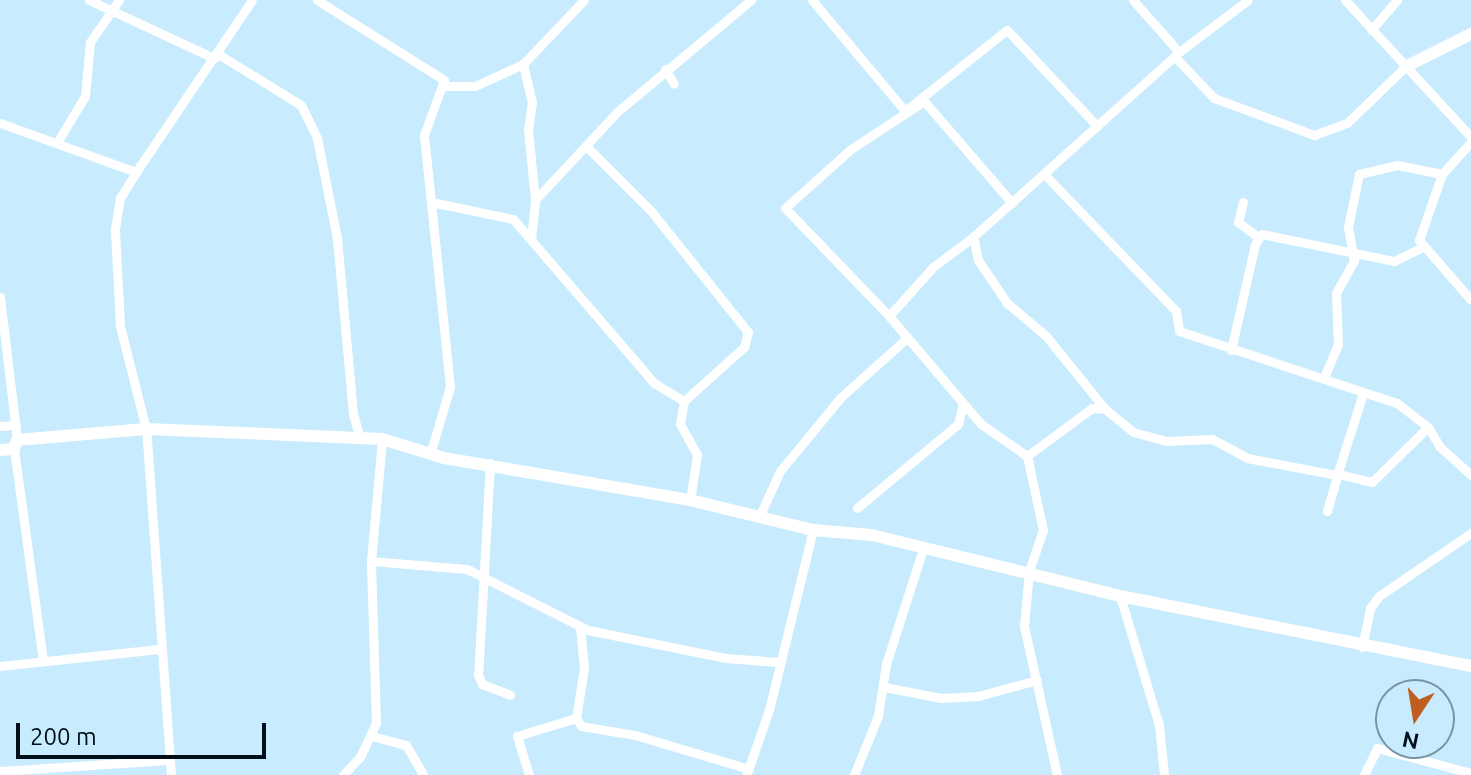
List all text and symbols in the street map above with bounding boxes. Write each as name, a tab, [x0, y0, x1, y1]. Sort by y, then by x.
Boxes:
north arrow	[1375, 679, 1455, 759]
scale bar	[20, 707, 270, 757]
text: 200 m	[30, 723, 97, 750]
text: N	[1400, 727, 1421, 755]

